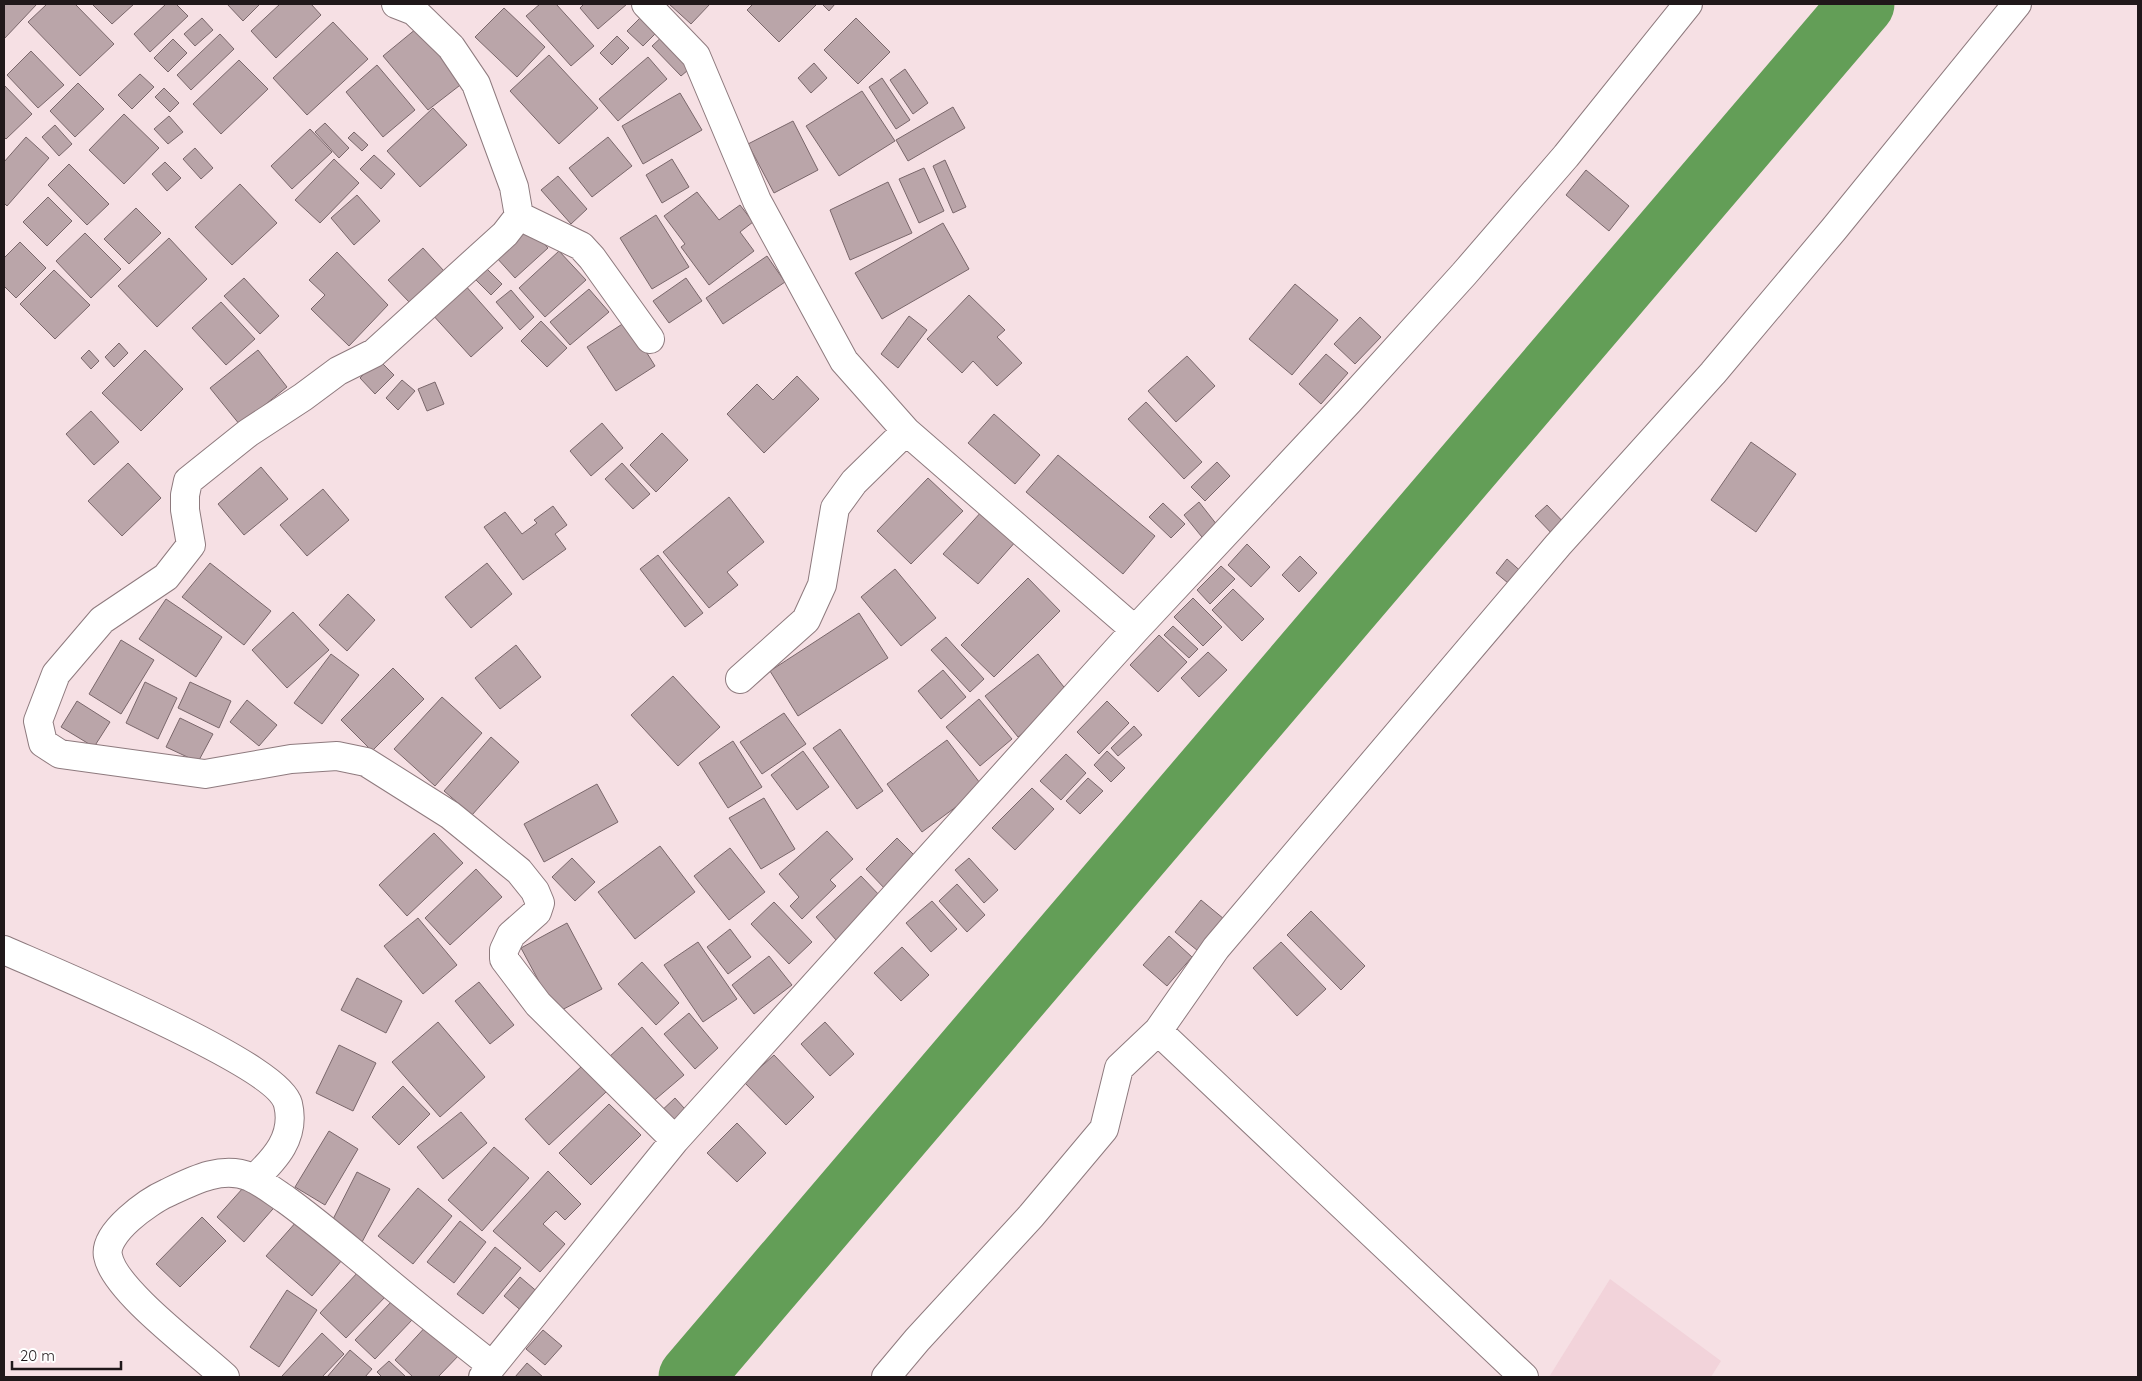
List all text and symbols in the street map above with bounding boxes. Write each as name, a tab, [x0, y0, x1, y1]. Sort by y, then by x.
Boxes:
scale bar	[12, 1338, 121, 1370]
text: 20 m	[20, 1346, 55, 1365]

